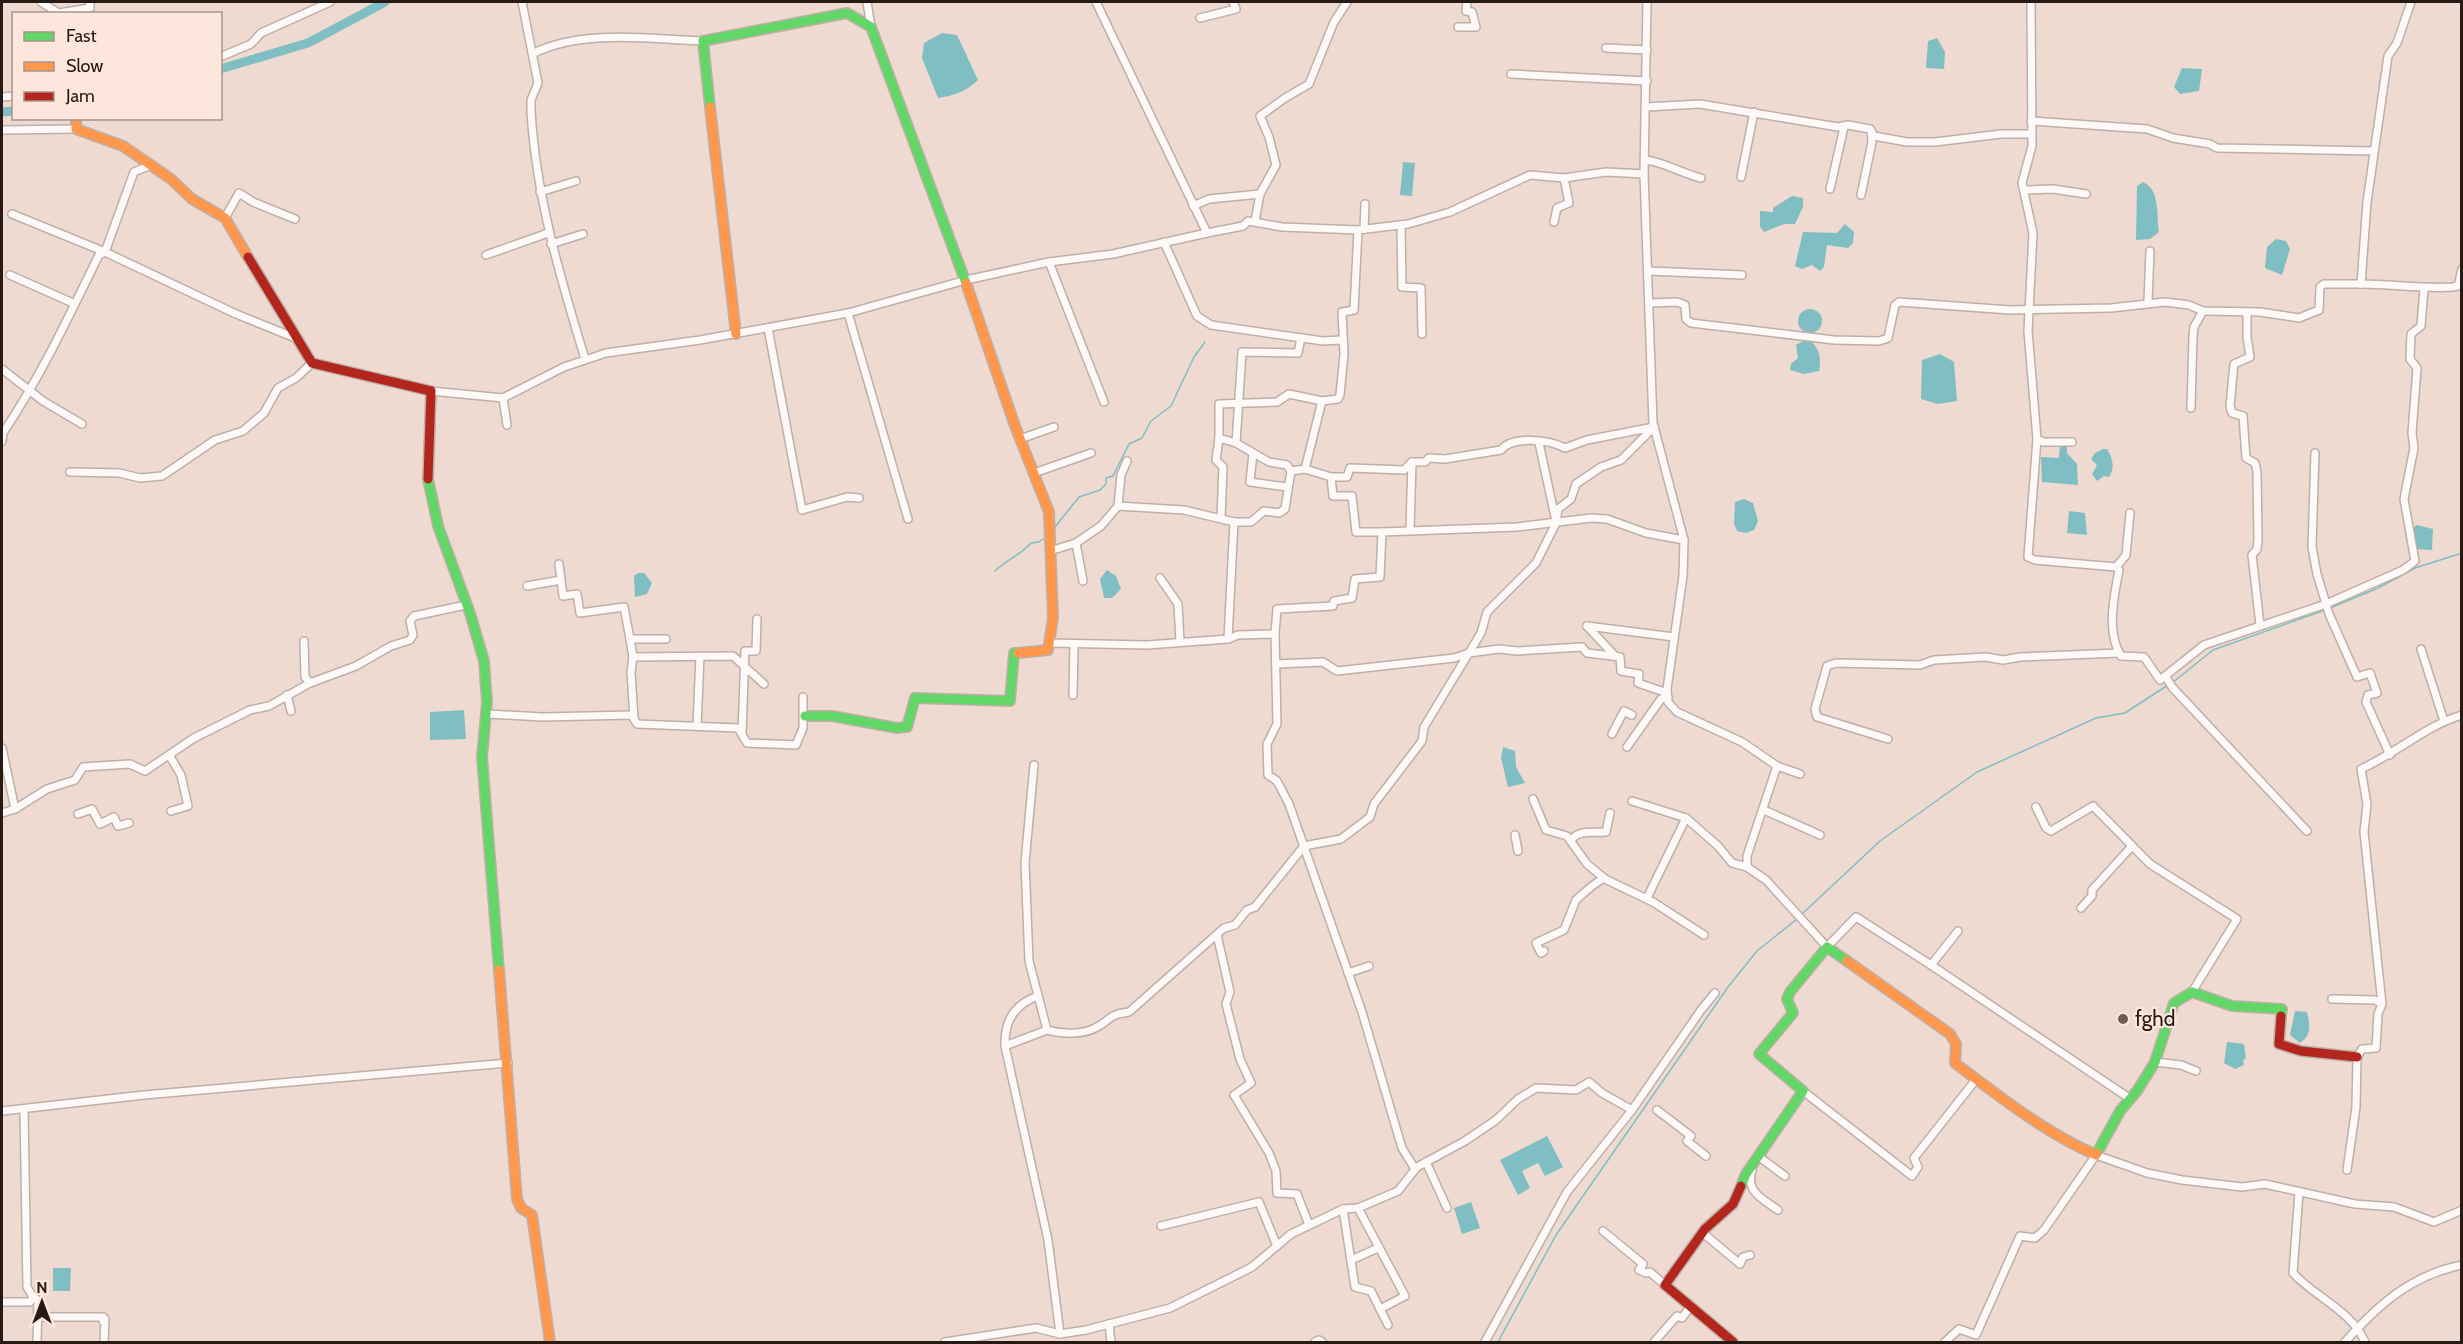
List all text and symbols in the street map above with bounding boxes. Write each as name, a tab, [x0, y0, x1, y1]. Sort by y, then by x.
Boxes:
legend	[12, 12, 222, 120]
text: Fast	[66, 25, 97, 47]
text: Slow	[66, 55, 103, 77]
text: Jam	[65, 85, 95, 107]
place label: fghd	[2135, 1006, 2175, 1031]
marker: fghd	[2116, 1012, 2130, 1026]
north arrow	[12, 1272, 72, 1332]
text: N	[36, 1278, 48, 1297]

